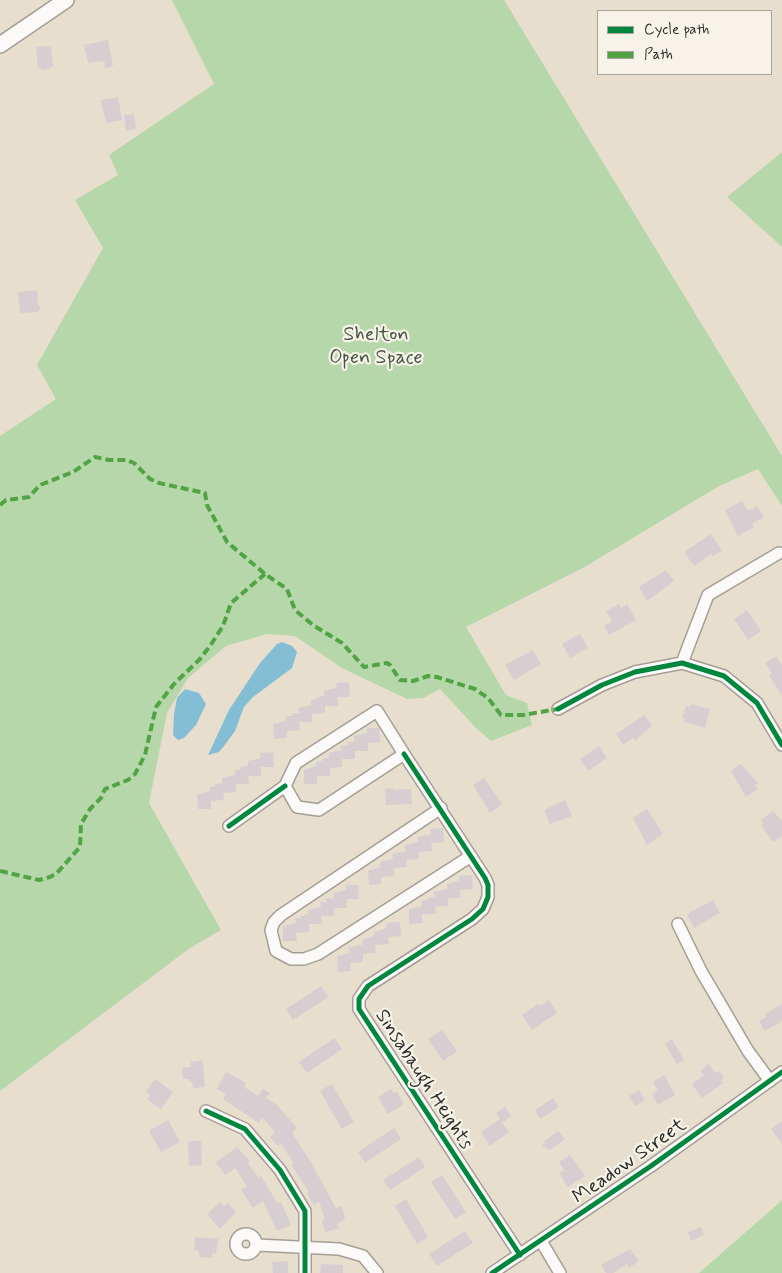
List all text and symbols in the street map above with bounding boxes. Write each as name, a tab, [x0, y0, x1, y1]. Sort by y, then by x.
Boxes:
legend	[597, 10, 772, 75]
text: Cycle path	[644, 20, 709, 40]
text: Path	[644, 45, 673, 65]
park label: Shelton Open Space	[329, 324, 423, 371]
street label: Sinsabaugh Heights	[369, 1005, 477, 1155]
street label: Meadow Street	[568, 1114, 692, 1210]

